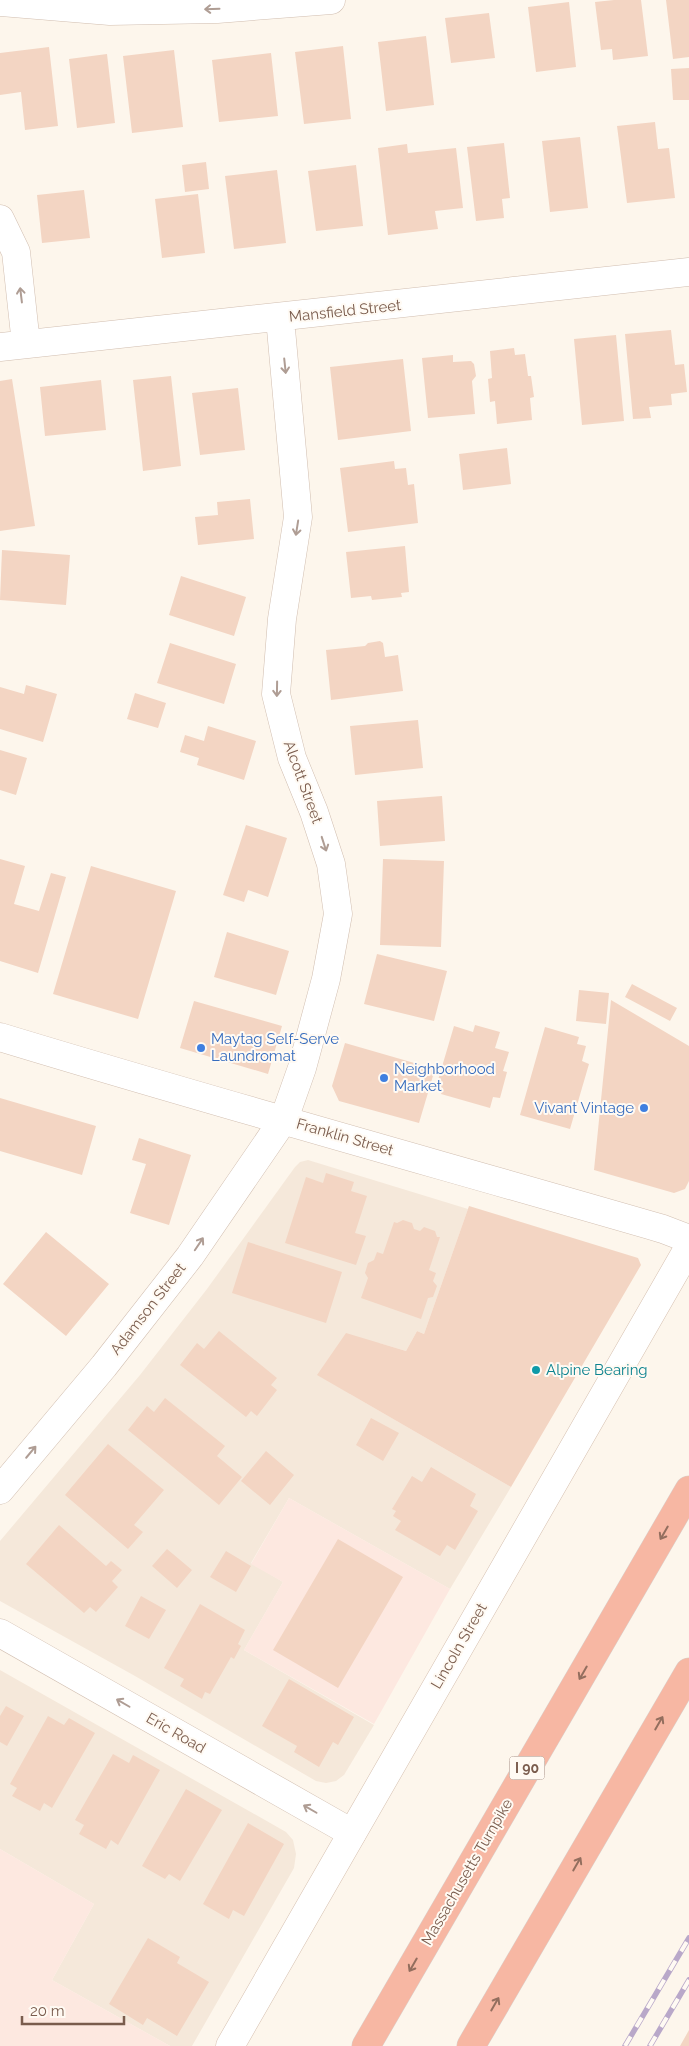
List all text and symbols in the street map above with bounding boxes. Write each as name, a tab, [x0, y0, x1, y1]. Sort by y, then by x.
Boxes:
one-way arrow	[205, 4, 221, 14]
one-way arrow	[16, 288, 26, 304]
street label: Mansfield Street	[288, 296, 402, 326]
one-way arrow	[280, 358, 290, 374]
one-way arrow	[291, 520, 301, 536]
one-way arrow	[272, 681, 282, 697]
street label: Alcott Street	[280, 738, 326, 826]
one-way arrow	[320, 835, 330, 851]
place label: Maytag Self-Serve Laundromat	[211, 1030, 339, 1065]
marker: Maytag Self-Serve Laundromat	[195, 1042, 207, 1054]
place label: Neighborhood Market	[394, 1060, 495, 1095]
marker: Neighborhood Market	[378, 1072, 390, 1084]
place label: Vivant Vintage	[534, 1099, 634, 1117]
marker: Vivant Vintage	[638, 1102, 650, 1114]
street label: Franklin Street	[295, 1115, 395, 1159]
one-way arrow	[194, 1237, 204, 1251]
street label: Adamson Street	[107, 1260, 189, 1358]
place label: Alpine Bearing	[546, 1361, 648, 1379]
marker: Alpine Bearing	[530, 1364, 542, 1376]
one-way arrow	[26, 1446, 37, 1459]
one-way arrow	[659, 1525, 669, 1539]
street label: Lincoln Street	[427, 1600, 491, 1692]
one-way arrow	[577, 1665, 587, 1680]
one-way arrow	[116, 1698, 131, 1707]
street label: Eric Road	[143, 1709, 209, 1757]
one-way arrow	[654, 1716, 664, 1731]
road number: I 90	[510, 1756, 544, 1780]
street label: Massachusetts Turnpike	[418, 1795, 516, 1948]
one-way arrow	[302, 1804, 317, 1814]
one-way arrow	[572, 1856, 582, 1871]
one-way arrow	[408, 1957, 418, 1972]
scale bar	[22, 1994, 125, 2026]
one-way arrow	[491, 1997, 501, 2011]
text: 20 m	[30, 2002, 65, 2020]

